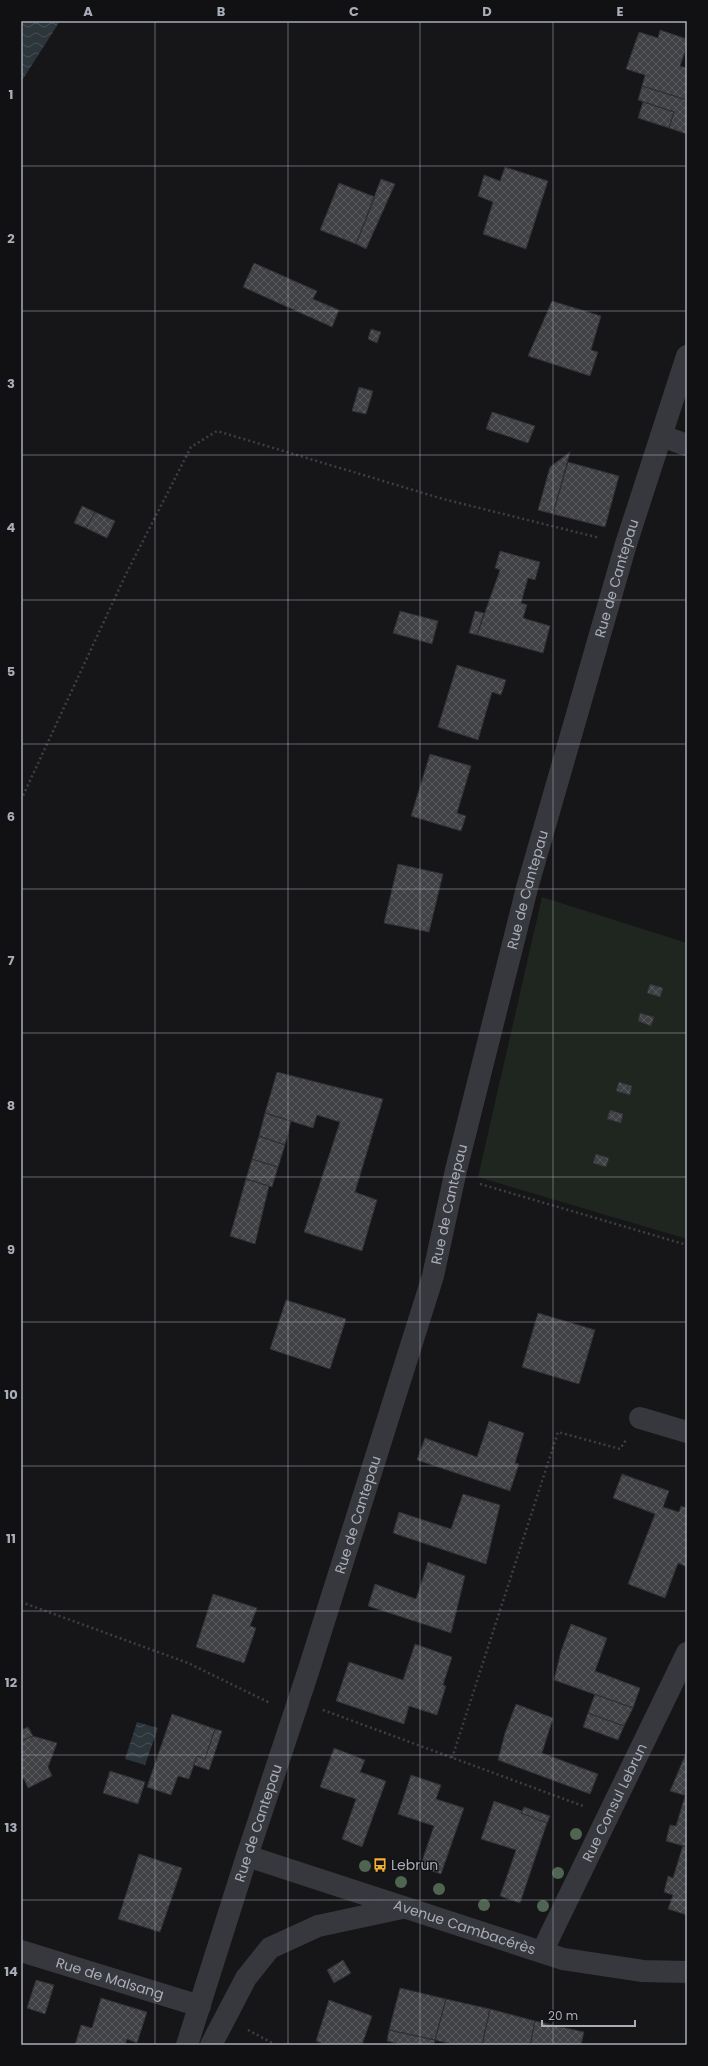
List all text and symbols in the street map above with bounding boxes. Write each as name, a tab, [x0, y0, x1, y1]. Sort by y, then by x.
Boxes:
text: A	[83, 2, 93, 21]
text: B	[217, 2, 226, 21]
text: C	[349, 2, 359, 21]
text: D	[482, 2, 492, 21]
text: E	[616, 2, 624, 21]
text: 1	[9, 85, 13, 104]
text: 2	[7, 229, 15, 248]
text: 3	[7, 374, 15, 393]
street label: Rue de Cantepau	[590, 516, 643, 640]
text: 4	[7, 518, 16, 537]
text: 5	[7, 662, 15, 681]
text: 6	[7, 807, 15, 826]
street label: Rue de Cantepau	[502, 828, 553, 952]
text: 7	[8, 951, 15, 970]
text: 8	[7, 1096, 15, 1115]
street label: Rue de Cantepau	[426, 1142, 472, 1266]
text: 9	[7, 1240, 15, 1259]
text: 10	[4, 1385, 18, 1404]
street label: Rue de Cantepau	[330, 1453, 386, 1576]
text: 11	[6, 1529, 16, 1548]
text: 12	[5, 1673, 18, 1692]
street label: Rue Consul Lebrun	[577, 1740, 652, 1865]
street label: Rue de Cantepau	[229, 1762, 287, 1884]
text: 13	[5, 1818, 18, 1837]
place label: Lebrun	[391, 1855, 438, 1875]
bus stop icon: Lebrun	[372, 1857, 388, 1873]
street label: Avenue Cambacérès	[391, 1894, 538, 1959]
street label: Rue de Malsang	[53, 1952, 166, 2004]
text: 14	[4, 1962, 18, 1981]
scale bar	[542, 2002, 635, 2028]
text: 20 m	[548, 2007, 578, 2024]

